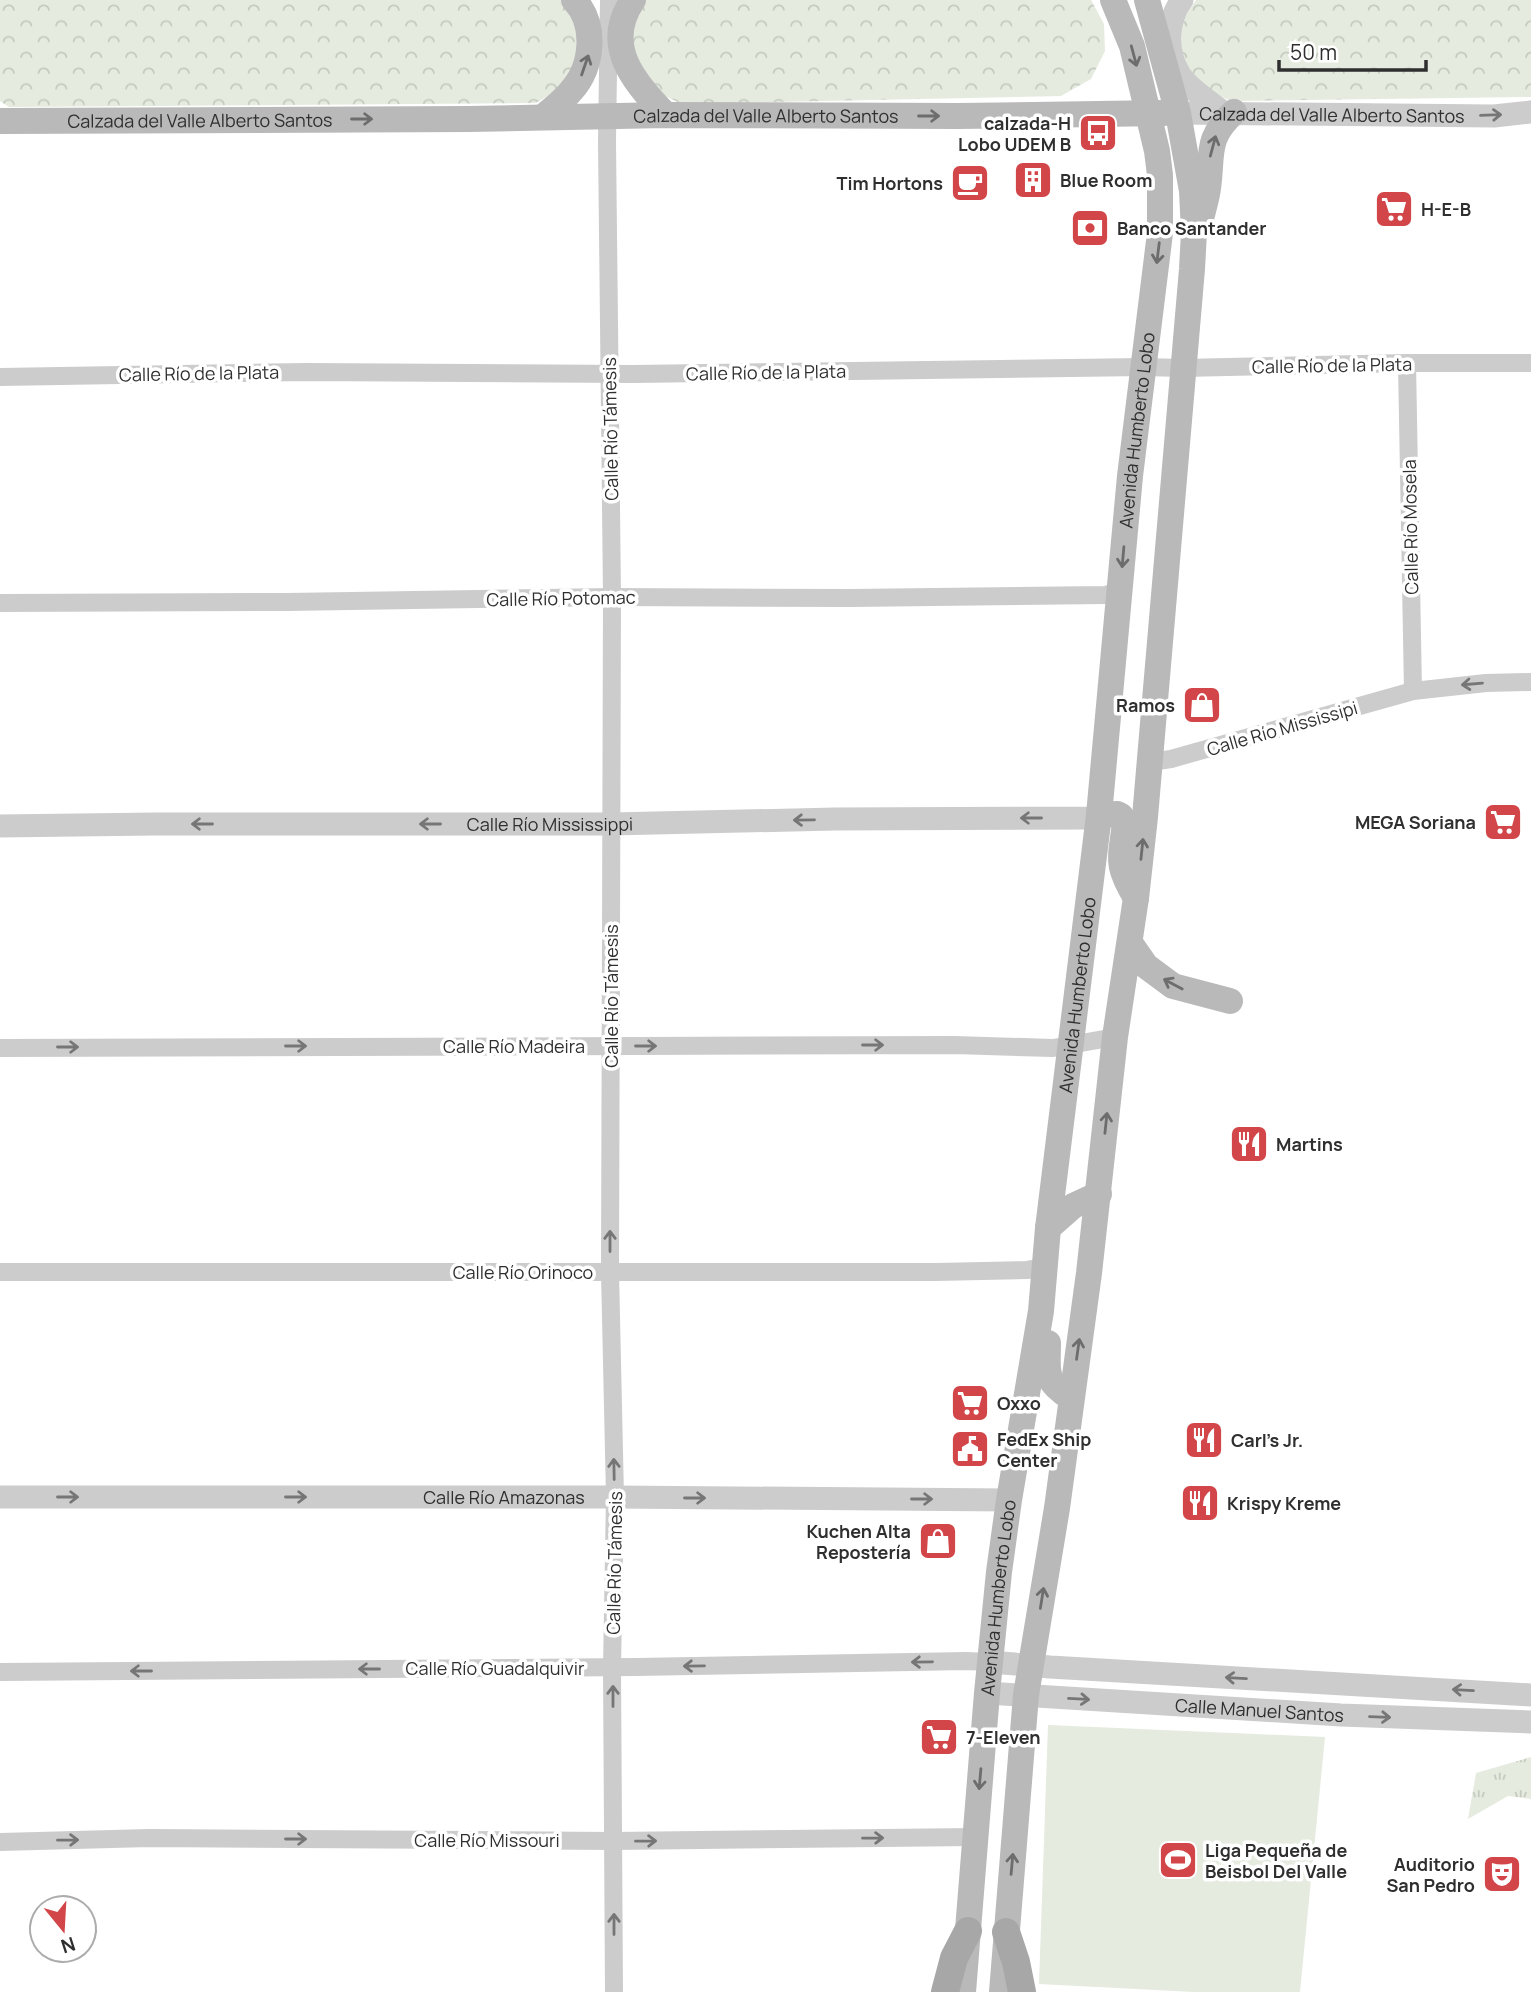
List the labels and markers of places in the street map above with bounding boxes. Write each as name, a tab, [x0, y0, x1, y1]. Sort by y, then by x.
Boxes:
place label: calzada-H Lobo UDEM B	[958, 111, 1071, 156]
bus stop icon: calzada-H Lobo UDEM B	[1077, 112, 1119, 154]
building icon: Blue Room	[1012, 159, 1054, 201]
cafe icon: Tim Hortons	[949, 162, 991, 204]
place label: Blue Room	[1060, 168, 1152, 192]
place label: Tim Hortons	[837, 171, 943, 195]
supermarket icon: H-E-B	[1373, 188, 1415, 230]
place label: H-E-B	[1421, 197, 1471, 221]
bank icon: Banco Santander	[1069, 207, 1111, 249]
place label: Banco Santander	[1117, 216, 1267, 240]
shop icon: Ramos	[1181, 684, 1223, 726]
place label: Ramos	[1116, 693, 1175, 717]
supermarket icon: MEGA Soriana	[1482, 801, 1524, 843]
place label: MEGA Soriana	[1355, 810, 1476, 834]
restaurant icon: Martins	[1228, 1123, 1270, 1165]
place label: Martins	[1276, 1132, 1343, 1156]
supermarket icon: Oxxo	[949, 1382, 991, 1424]
place label: Oxxo	[997, 1391, 1041, 1415]
restaurant icon: Carl's Jr.	[1183, 1419, 1225, 1461]
place label: FedEx Ship Center	[997, 1427, 1091, 1472]
public building icon: FedEx Ship Center	[949, 1428, 991, 1470]
place label: Carl's Jr.	[1231, 1428, 1303, 1452]
restaurant icon: Krispy Kreme	[1179, 1482, 1221, 1524]
place label: Krispy Kreme	[1227, 1491, 1341, 1515]
place label: Kuchen Alta Repostería	[806, 1519, 911, 1564]
shop icon: Kuchen Alta Repostería	[917, 1520, 959, 1562]
supermarket icon: 7-Eleven	[918, 1716, 960, 1758]
place label: 7-Eleven	[966, 1725, 1041, 1749]
place label: Liga Pequeña de Beisbol Del Valle	[1205, 1838, 1347, 1883]
sports icon: Liga Pequeña de Beisbol Del Valle	[1157, 1839, 1199, 1881]
place label: Auditorio San Pedro	[1387, 1852, 1475, 1897]
theatre icon: Auditorio San Pedro	[1481, 1853, 1523, 1895]

